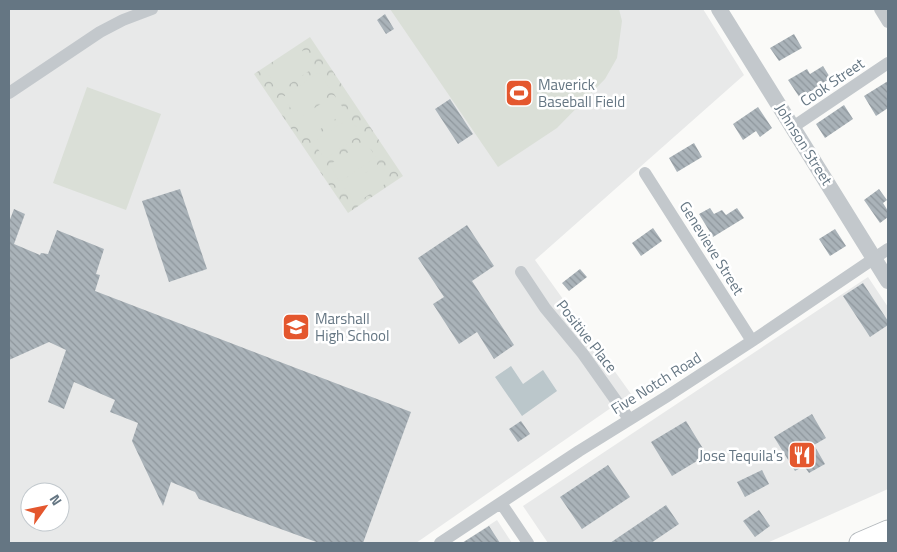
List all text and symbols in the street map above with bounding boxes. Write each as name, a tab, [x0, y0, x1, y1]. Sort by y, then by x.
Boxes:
street label: Cook Street	[795, 52, 869, 112]
place label: Maverick Baseball Field	[538, 73, 625, 113]
sports icon: Maverick Baseball Field	[504, 78, 534, 108]
street label: Johnson Street	[770, 98, 839, 190]
street label: Genevieve Street	[674, 197, 750, 300]
street label: Positive Place	[551, 294, 623, 378]
place label: Marshall High School	[315, 307, 390, 347]
school or university icon: Marshall High School	[281, 312, 311, 342]
street label: Five Notch Road	[606, 346, 706, 420]
restaurant icon: Jose Tequila's	[787, 440, 817, 470]
place label: Jose Tequila's	[699, 444, 783, 467]
north arrow	[20, 482, 70, 532]
text: N	[45, 490, 68, 509]

